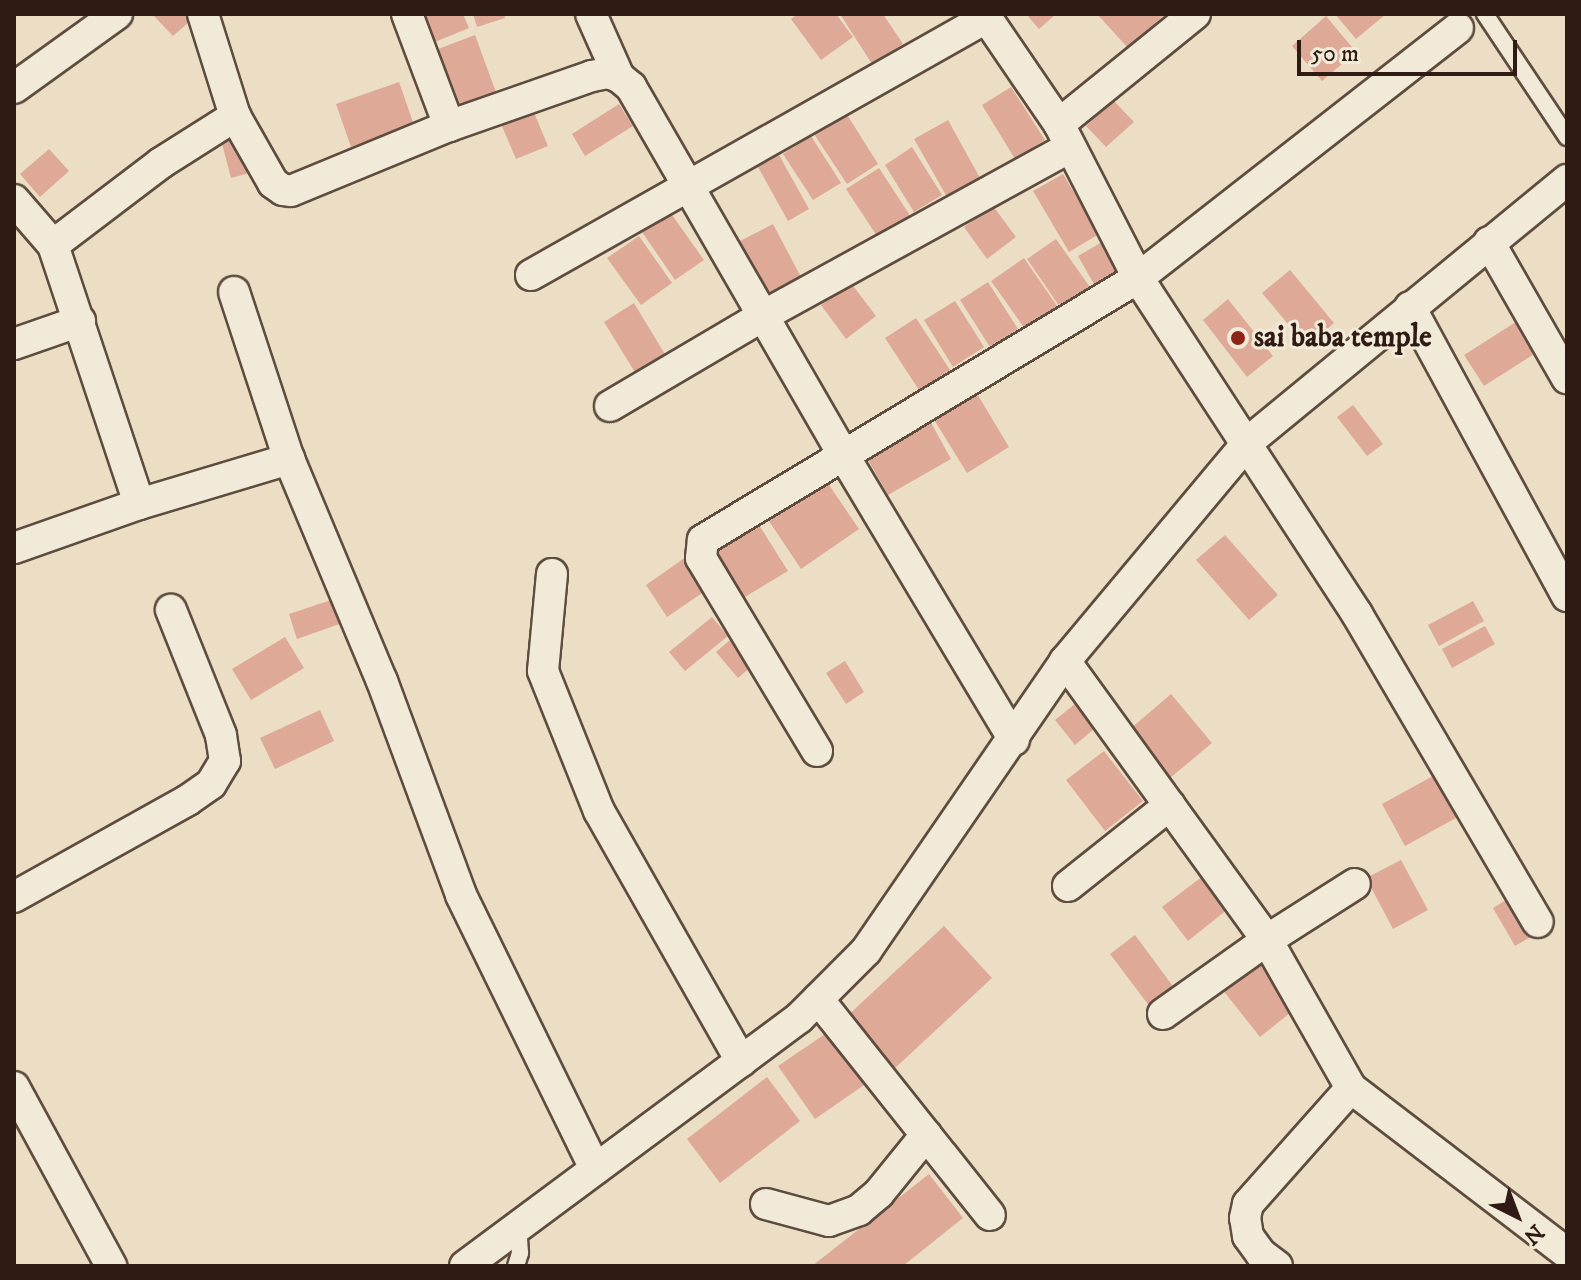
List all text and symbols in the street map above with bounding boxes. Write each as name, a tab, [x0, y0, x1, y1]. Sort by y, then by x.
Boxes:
scale bar	[1301, 24, 1521, 74]
text: 50 m	[1311, 39, 1359, 69]
place label: sai baba temple	[1254, 320, 1432, 356]
marker: sai baba temple	[1229, 329, 1247, 347]
north arrow	[1477, 1176, 1557, 1256]
text: N	[1518, 1218, 1549, 1250]

